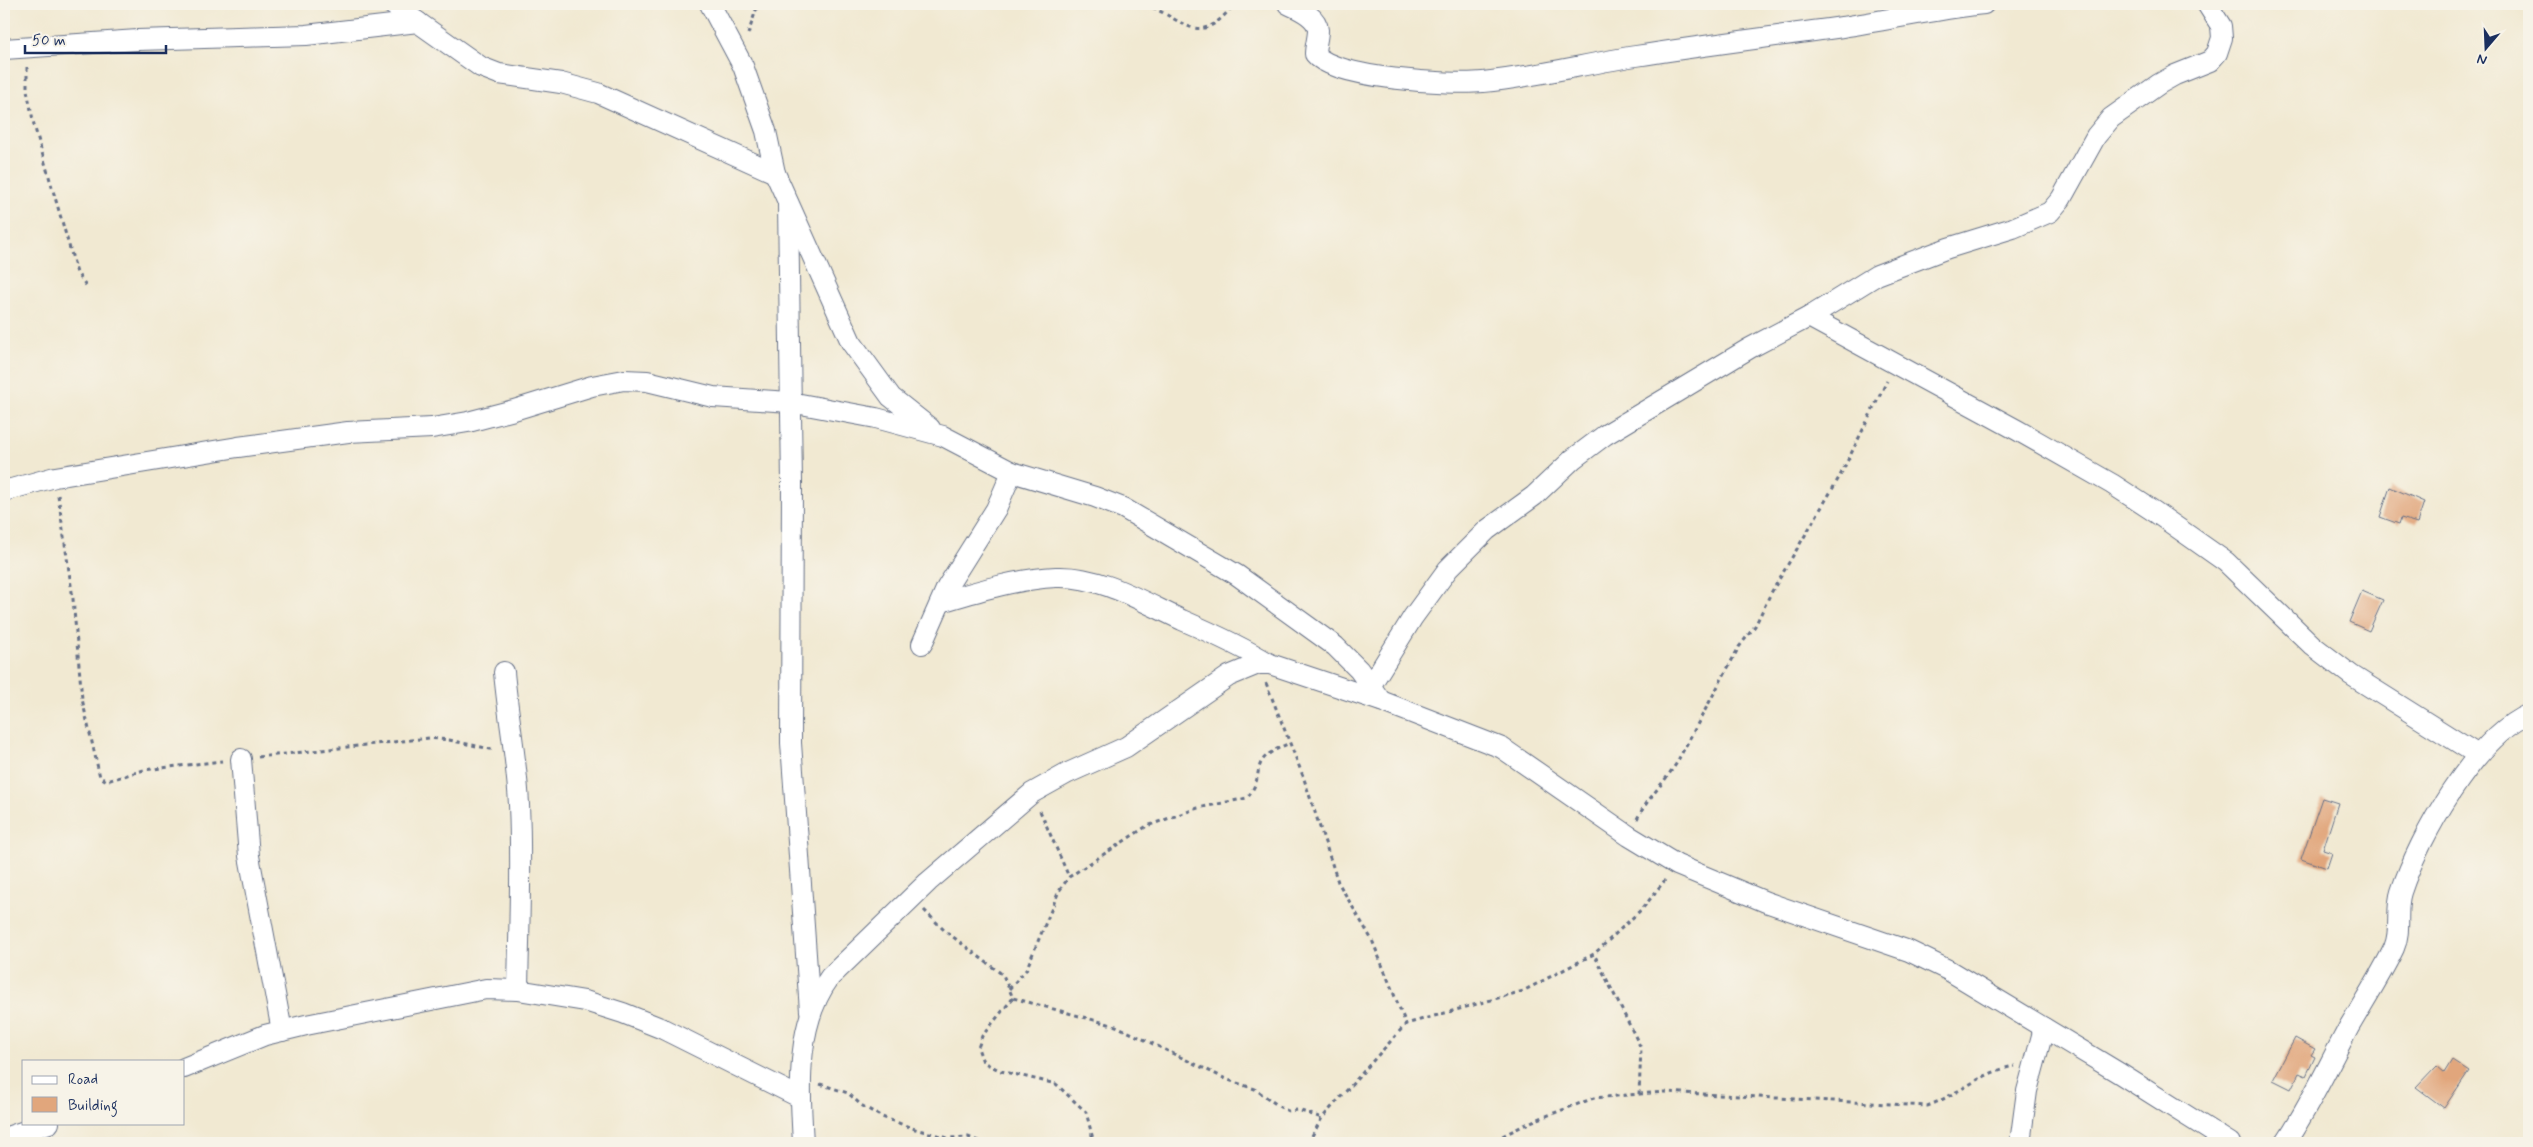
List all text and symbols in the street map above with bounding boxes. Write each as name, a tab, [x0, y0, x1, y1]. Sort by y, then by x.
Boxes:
scale bar	[25, 22, 166, 54]
north arrow	[2460, 22, 2510, 72]
text: 50 m	[32, 31, 66, 51]
text: N	[2475, 49, 2489, 69]
legend	[22, 1060, 185, 1124]
text: Road	[68, 1070, 98, 1090]
text: Building	[68, 1096, 118, 1117]

